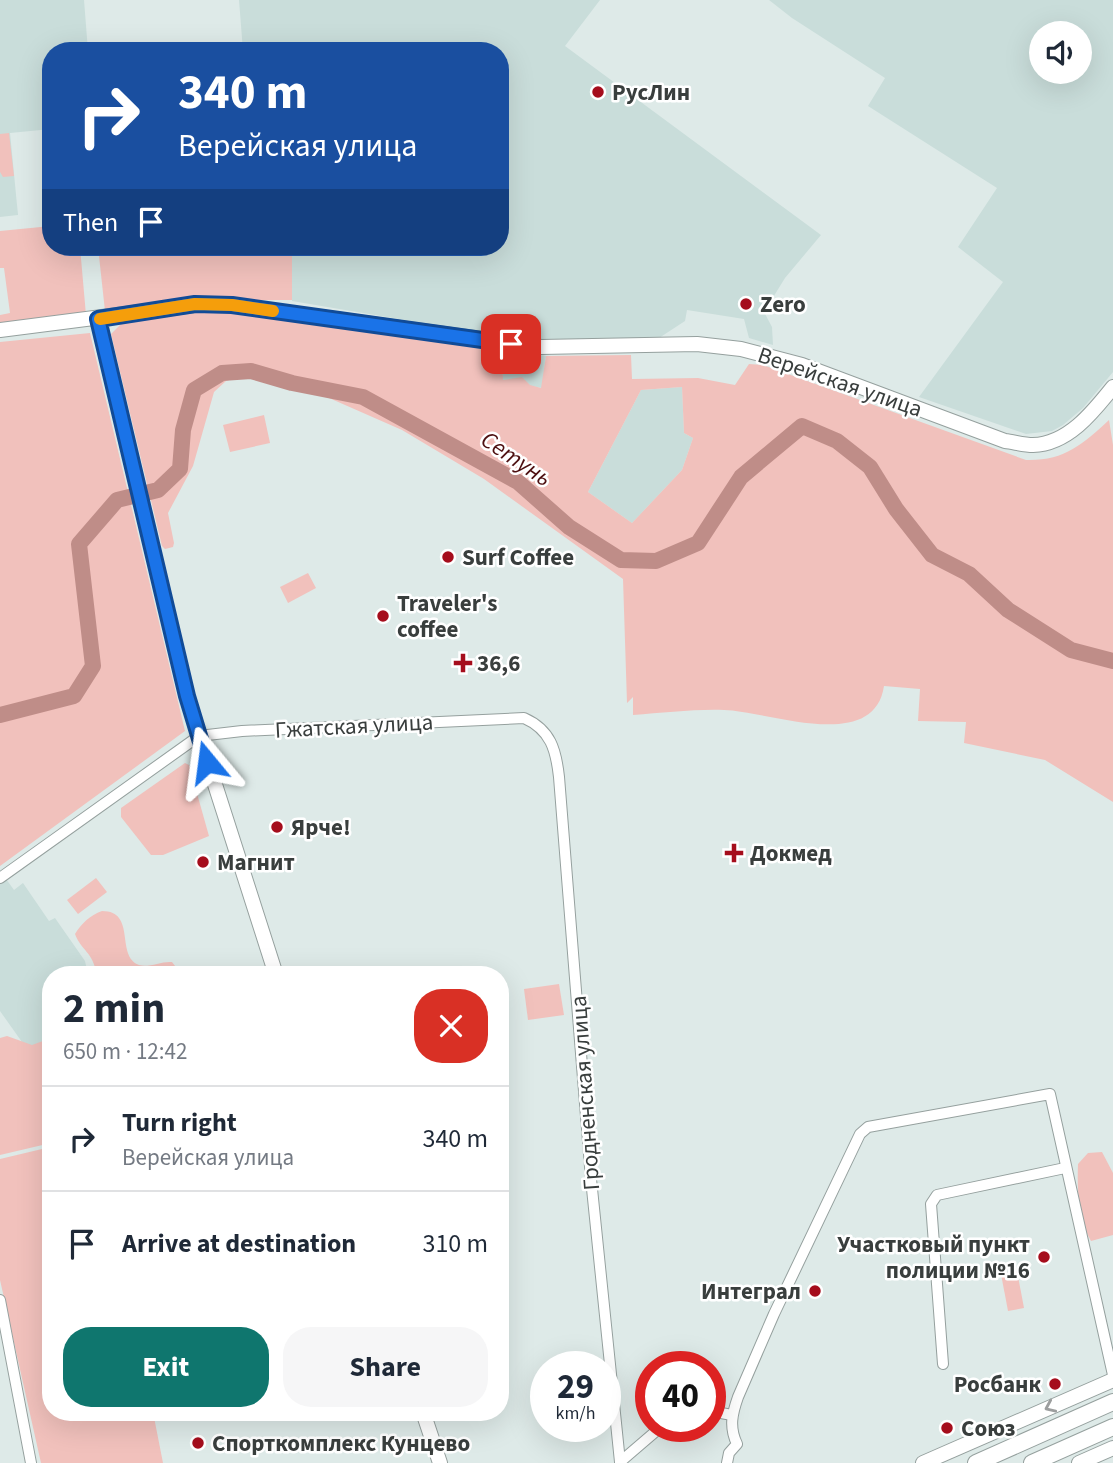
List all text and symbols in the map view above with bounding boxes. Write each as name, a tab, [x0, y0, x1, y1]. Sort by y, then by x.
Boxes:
map controls	[1029, 21, 1092, 84]
button: sound	[1029, 21, 1092, 84]
text: 340 m	[178, 58, 307, 128]
icon: right	[63, 70, 154, 161]
place label: РусЛин	[612, 76, 690, 109]
marker: РусЛин	[590, 84, 606, 100]
text: Верейская улица	[178, 123, 417, 169]
icon: arrive	[132, 203, 170, 241]
text: Then	[63, 204, 118, 241]
place label: Zero	[760, 288, 806, 321]
marker: Zero	[738, 296, 754, 312]
pin	[481, 314, 541, 374]
icon: arrive	[492, 325, 530, 363]
street label: Верейская улица	[753, 338, 927, 426]
water label: Сетунь	[474, 423, 558, 495]
place label: Surf Coffee	[462, 541, 574, 574]
marker: Surf Coffee	[440, 549, 456, 565]
place label: Traveler's coffee	[397, 587, 497, 646]
marker: Traveler's coffee	[375, 608, 391, 624]
place label: 36,6	[477, 647, 520, 680]
marker: 36,6	[455, 655, 471, 671]
street label: Гжатская улица	[274, 705, 434, 747]
position arrow	[170, 725, 244, 799]
place label: Ярче!	[291, 811, 351, 844]
marker: Ярче!	[269, 819, 285, 835]
place label: Докмед	[750, 837, 832, 870]
marker: Докмед	[724, 843, 744, 863]
place label: Магнит	[217, 846, 295, 879]
marker: Магнит	[195, 854, 211, 870]
text: 2 min	[63, 979, 165, 1039]
button: close	[414, 989, 488, 1063]
street label: Гродненская улица	[562, 995, 608, 1191]
text: 650 m · 12:42	[63, 1035, 187, 1068]
text: Turn right	[122, 1104, 237, 1141]
icon: right	[63, 1120, 101, 1158]
text: 340 m	[422, 1120, 488, 1157]
text: Верейская улица	[122, 1141, 294, 1174]
icon: arrive	[63, 1225, 101, 1263]
text: Arrive at destination	[122, 1225, 356, 1262]
text: 310 m	[422, 1225, 488, 1262]
place label: Участковый пункт полиции №16	[837, 1228, 1030, 1287]
marker: Участковый пункт полиции №16	[1036, 1249, 1052, 1265]
place label: Интеграл	[701, 1275, 801, 1308]
marker: Интеграл	[807, 1283, 823, 1299]
button: Exit	[63, 1327, 269, 1407]
button: Share	[283, 1327, 488, 1407]
speed limit sign: 40	[635, 1351, 726, 1442]
text: 29	[557, 1362, 594, 1412]
place label: Росбанк	[954, 1368, 1041, 1401]
marker: Росбанк	[1047, 1376, 1063, 1392]
one-way arrow	[1045, 1399, 1058, 1413]
text: km/h	[556, 1401, 595, 1426]
place label: Союз	[961, 1412, 1015, 1445]
marker: Союз	[939, 1420, 955, 1436]
place label: Спорткомплекс Кунцево	[212, 1427, 470, 1460]
marker: Спорткомплекс Кунцево	[190, 1435, 206, 1451]

